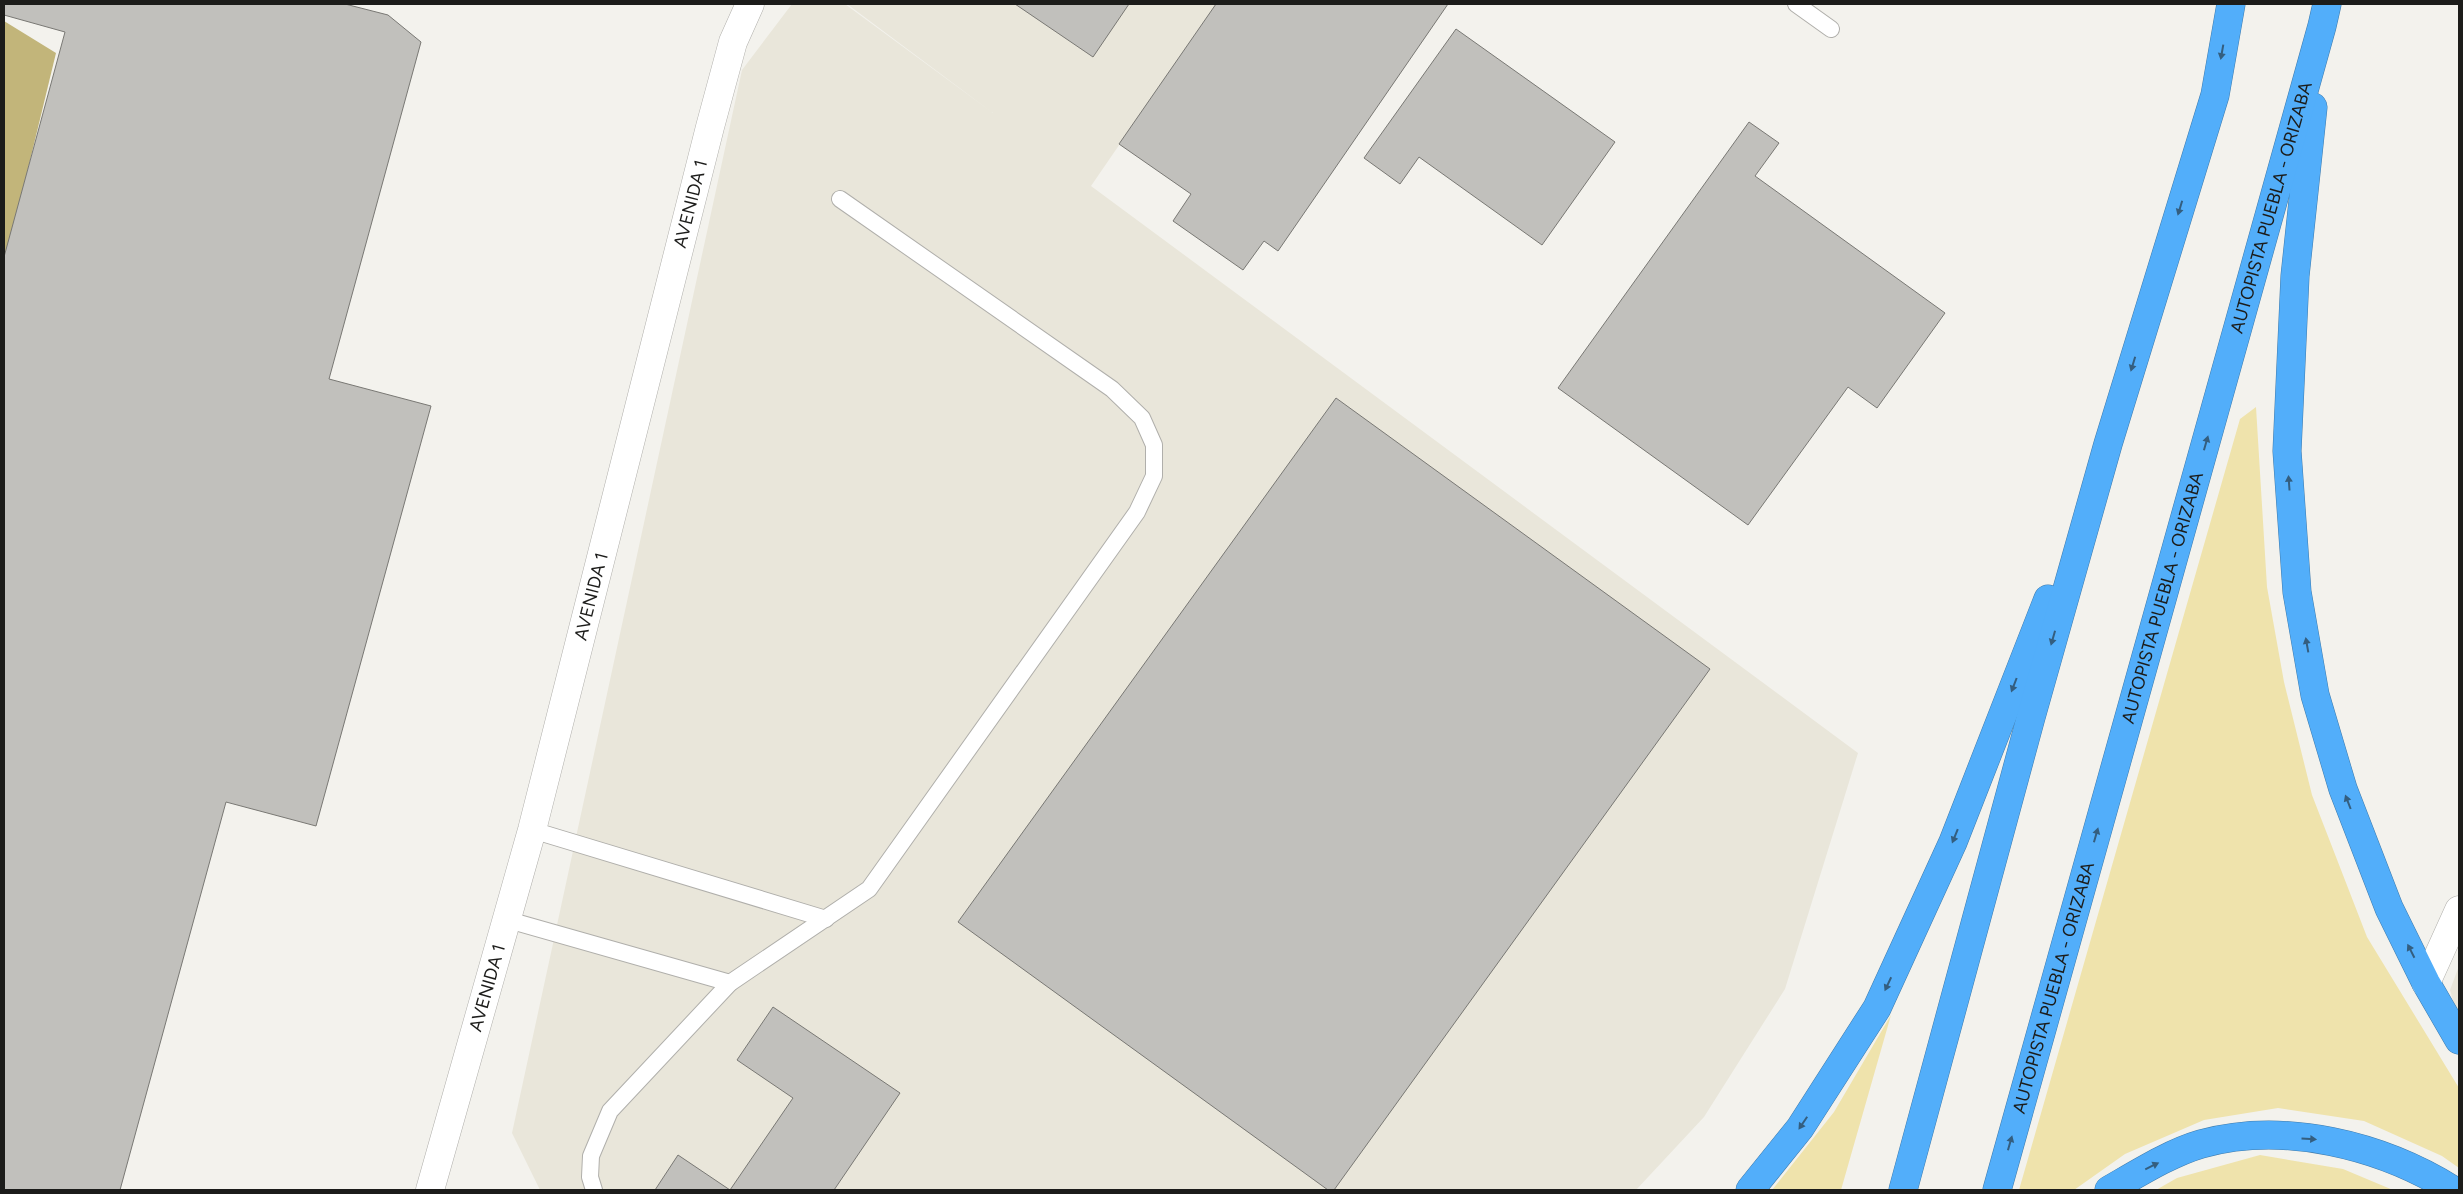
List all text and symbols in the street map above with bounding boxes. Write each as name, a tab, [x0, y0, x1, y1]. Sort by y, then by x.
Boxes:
one-way arrow	[2218, 44, 2226, 60]
street label: AUTOPISTA PUEBLA - ORIZABA	[2226, 79, 2317, 336]
street label: AVENIDA 1	[669, 158, 712, 250]
one-way arrow	[2175, 201, 2183, 216]
one-way arrow	[2128, 356, 2136, 371]
one-way arrow	[2202, 435, 2210, 450]
street label: AUTOPISTA PUEBLA - ORIZABA	[2117, 469, 2208, 726]
one-way arrow	[2285, 475, 2293, 491]
street label: AVENIDA 1	[569, 550, 613, 643]
one-way arrow	[2049, 630, 2057, 645]
one-way arrow	[2302, 636, 2310, 652]
one-way arrow	[2010, 678, 2018, 692]
one-way arrow	[2343, 795, 2351, 809]
one-way arrow	[2093, 828, 2101, 843]
one-way arrow	[1951, 829, 1959, 843]
street label: AUTOPISTA PUEBLA - ORIZABA	[2008, 859, 2099, 1116]
street label: AVENIDA 1	[464, 942, 510, 1034]
one-way arrow	[2407, 944, 2415, 959]
one-way arrow	[1884, 977, 1892, 991]
one-way arrow	[1799, 1116, 1808, 1129]
one-way arrow	[2301, 1135, 2317, 1143]
one-way arrow	[2007, 1136, 2015, 1151]
one-way arrow	[2144, 1162, 2159, 1170]

